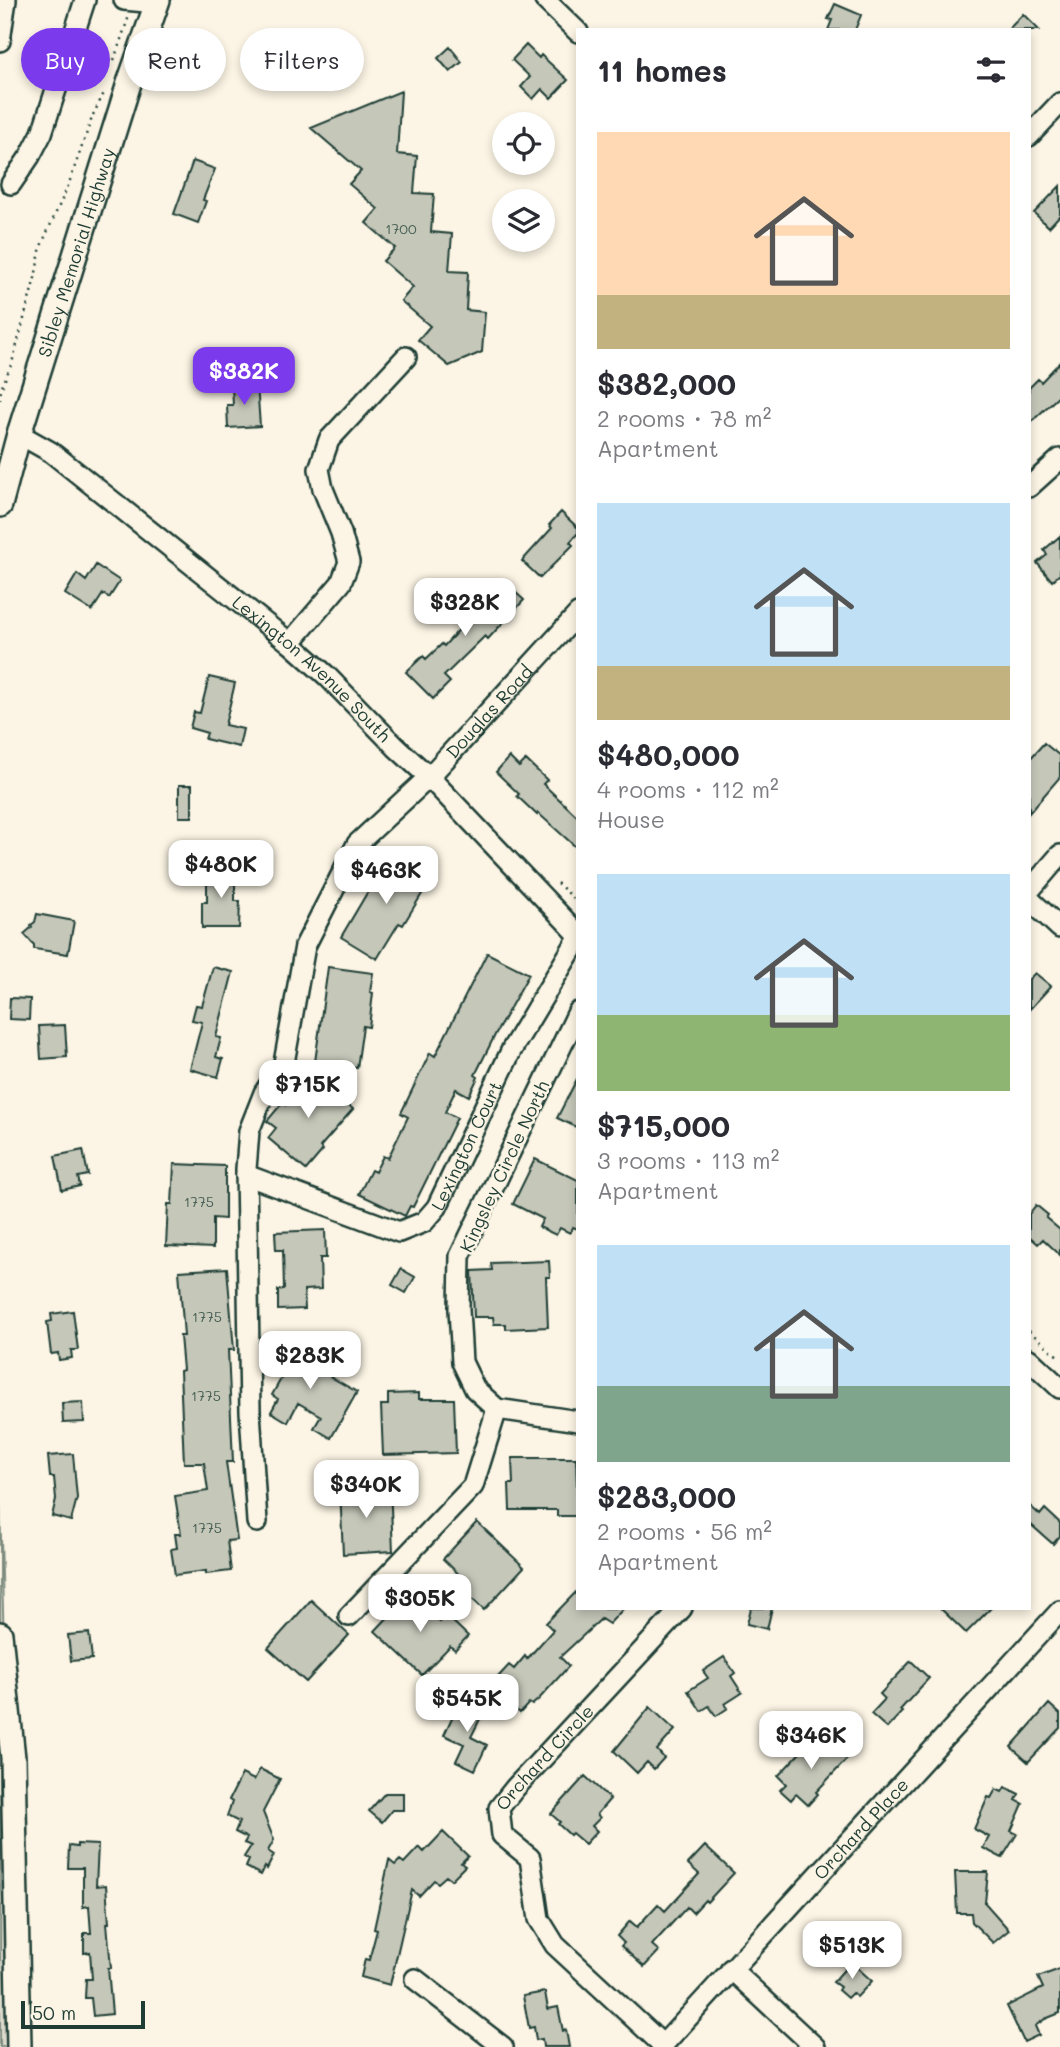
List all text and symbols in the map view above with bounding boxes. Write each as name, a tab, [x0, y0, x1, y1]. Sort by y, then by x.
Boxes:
chip: Buy	[21, 28, 110, 91]
chip: Rent	[124, 28, 226, 91]
chip: Filters	[240, 28, 364, 91]
text: 11 homes	[597, 50, 727, 90]
icon: filters	[972, 51, 1010, 89]
map controls	[492, 112, 555, 252]
button: locate	[492, 112, 555, 175]
street label: Sibley Memorial Highway	[32, 145, 120, 360]
icon: home	[741, 178, 867, 304]
button: layers	[492, 189, 555, 252]
house number: 1700	[385, 219, 417, 238]
pin: $382K	[195, 348, 293, 407]
text: $382K	[209, 355, 279, 385]
text: $382,000	[597, 363, 736, 403]
text: 2 rooms · 78 m²	[597, 403, 771, 433]
text: Apartment	[597, 433, 719, 463]
icon: home	[741, 549, 867, 675]
pin: $328K	[416, 578, 514, 638]
text: $328K	[430, 586, 500, 616]
street label: Lexington Avenue South	[228, 590, 396, 747]
street label: Douglas Road	[440, 659, 538, 763]
text: $480,000	[597, 734, 740, 774]
text: 4 rooms · 112 m²	[597, 774, 779, 804]
text: House	[597, 804, 665, 834]
pin: $480K	[172, 841, 270, 900]
pin: $463K	[337, 846, 435, 906]
text: $480K	[185, 848, 257, 878]
text: $463K	[350, 854, 422, 884]
icon: home	[741, 920, 867, 1046]
pin: $715K	[259, 1060, 357, 1120]
text: $715K	[275, 1068, 341, 1098]
street label: Kingsley Circle North	[454, 1076, 554, 1256]
street label: Lexington Court	[425, 1077, 507, 1214]
text: $715,000	[597, 1105, 730, 1145]
text: 3 rooms · 113 m²	[597, 1145, 779, 1175]
text: Apartment	[597, 1175, 719, 1205]
house number: 1775	[184, 1192, 214, 1211]
icon: home	[741, 1291, 867, 1417]
house number: 1775	[192, 1307, 222, 1326]
pin: $283K	[261, 1332, 359, 1391]
text: $283K	[275, 1339, 345, 1369]
house number: 1775	[191, 1386, 221, 1405]
pin: $340K	[317, 1460, 415, 1520]
text: $340K	[330, 1468, 402, 1498]
text: $283,000	[597, 1476, 736, 1516]
text: 2 rooms · 56 m²	[597, 1516, 772, 1546]
house number: 1775	[192, 1518, 222, 1537]
text: Apartment	[597, 1546, 719, 1576]
pin: $305K	[371, 1574, 469, 1634]
text: $305K	[384, 1582, 456, 1612]
pin: $545K	[418, 1674, 516, 1734]
text: $545K	[432, 1682, 502, 1712]
street label: Orchard Circle	[490, 1699, 599, 1815]
pin: $346K	[762, 1712, 860, 1771]
text: $346K	[775, 1719, 847, 1749]
street label: Orchard Place	[808, 1773, 914, 1885]
pin: $513K	[803, 1922, 901, 1981]
text: $513K	[819, 1929, 885, 1959]
scale bar	[21, 1998, 145, 2030]
text: 50 m	[32, 2000, 76, 2025]

